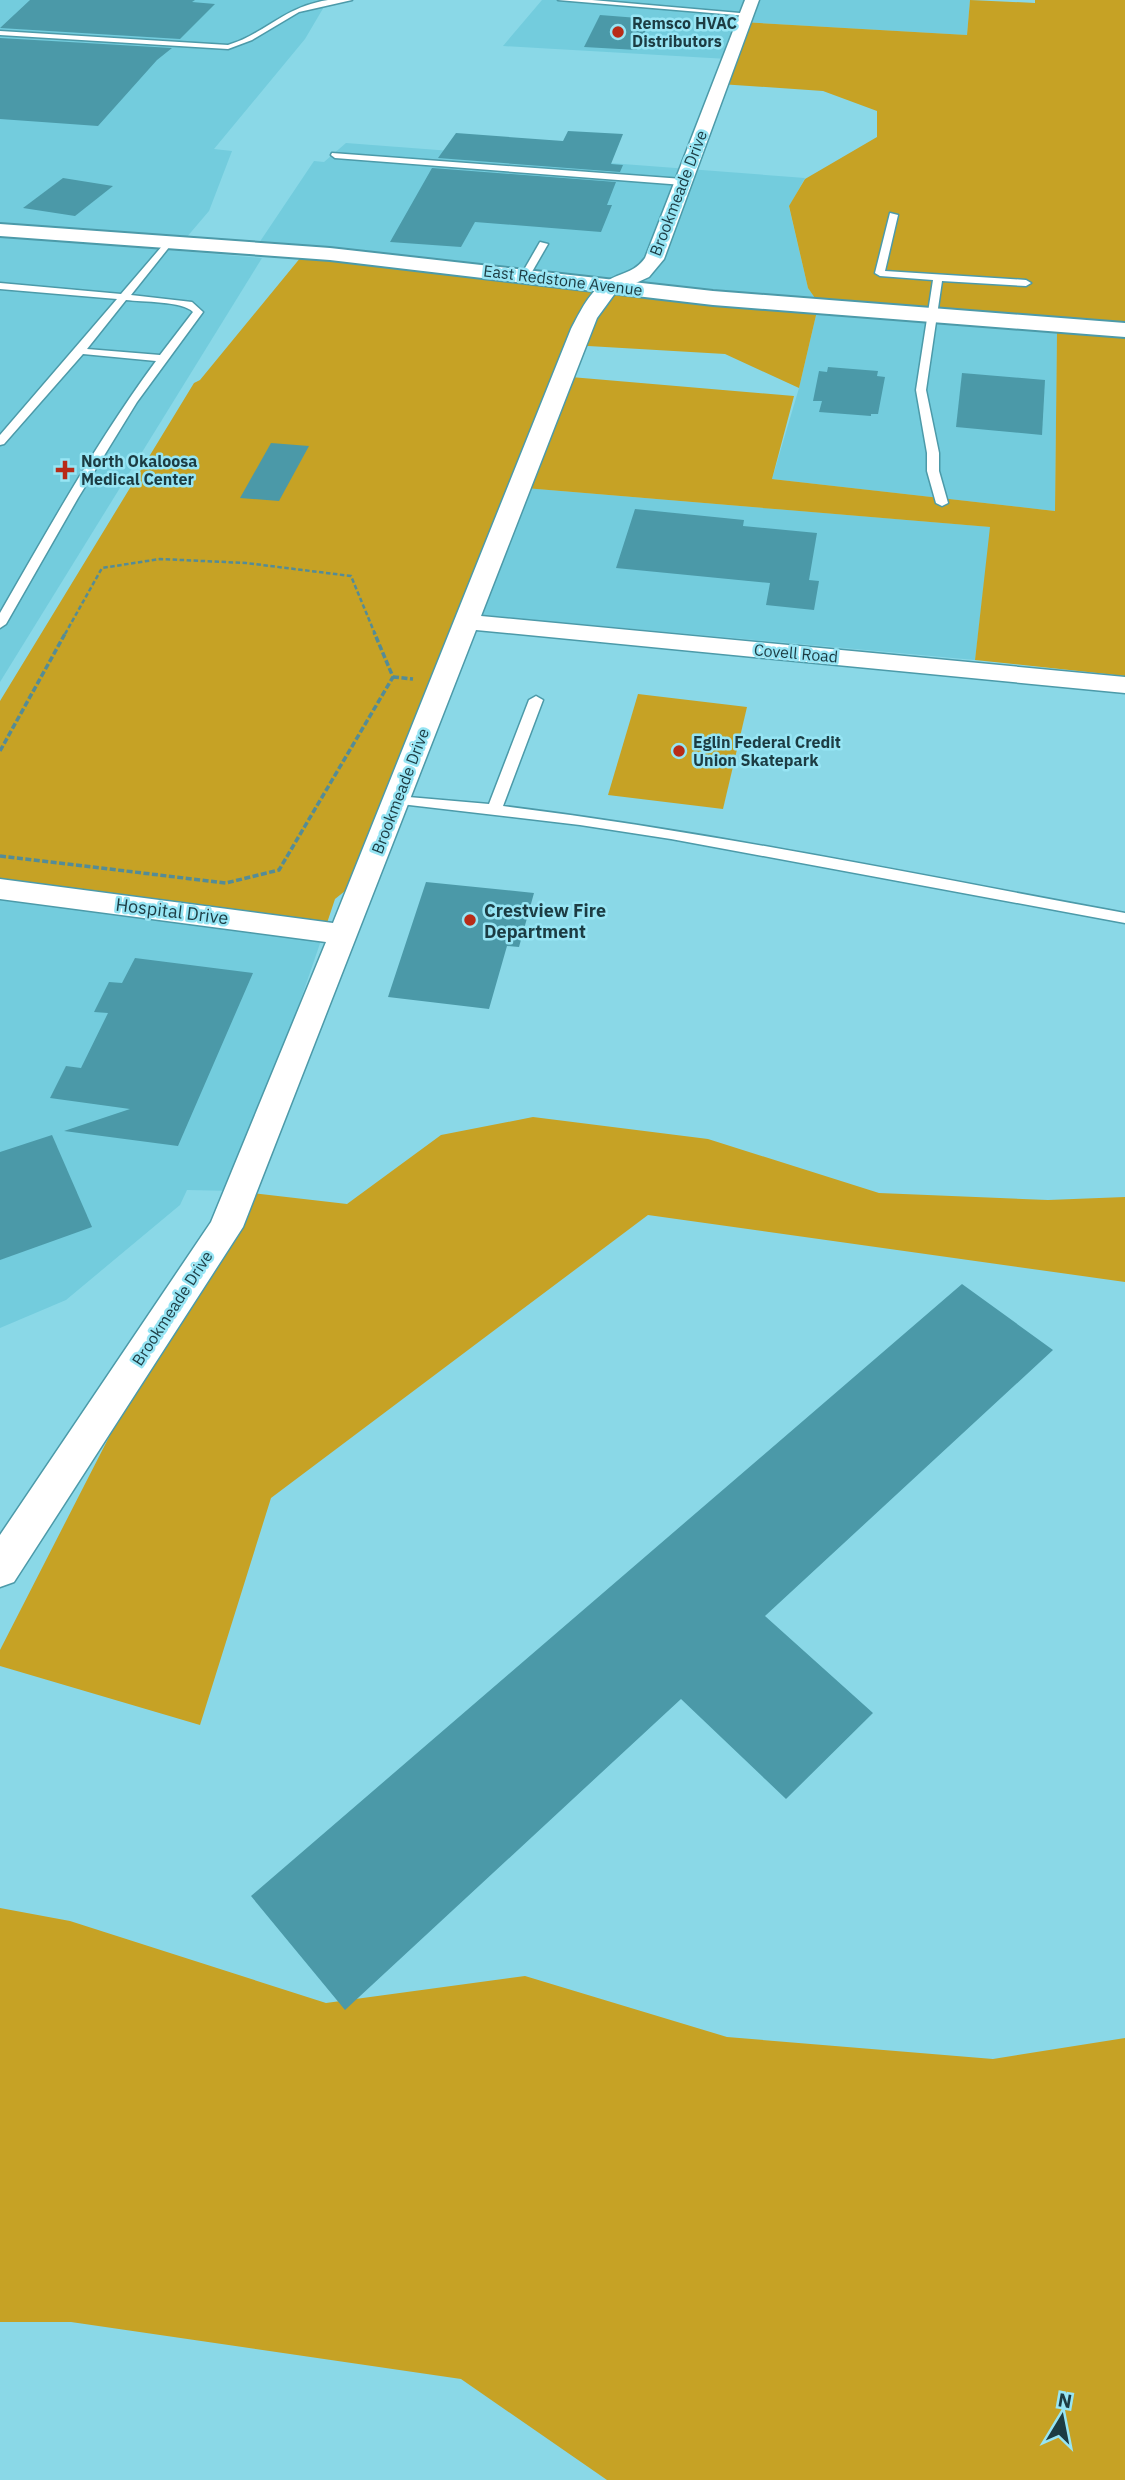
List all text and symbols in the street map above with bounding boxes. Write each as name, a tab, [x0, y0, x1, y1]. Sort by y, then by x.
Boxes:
place label: Remsco HVAC Distributors	[632, 13, 737, 51]
marker: Remsco HVAC Distributors	[610, 24, 626, 40]
street label: Brookmeade Drive	[645, 127, 711, 259]
street label: East Redstone Avenue	[482, 260, 644, 300]
place label: North Okaloosa Medical Center	[81, 451, 197, 489]
marker: North Okaloosa Medical Center	[55, 460, 75, 480]
street label: Covell Road	[753, 639, 839, 667]
street label: Brookmeade Drive	[367, 725, 433, 857]
place label: Eglin Federal Credit Union Skatepark	[693, 732, 841, 770]
marker: Eglin Federal Credit Union Skatepark	[671, 743, 687, 759]
street label: Hospital Drive	[114, 893, 230, 929]
place label: Crestview Fire Department	[484, 899, 606, 943]
marker: Crestview Fire Department	[462, 912, 478, 928]
street label: Brookmeade Drive	[127, 1247, 217, 1369]
north arrow	[1027, 2382, 1097, 2452]
text: N	[1056, 2387, 1074, 2413]

